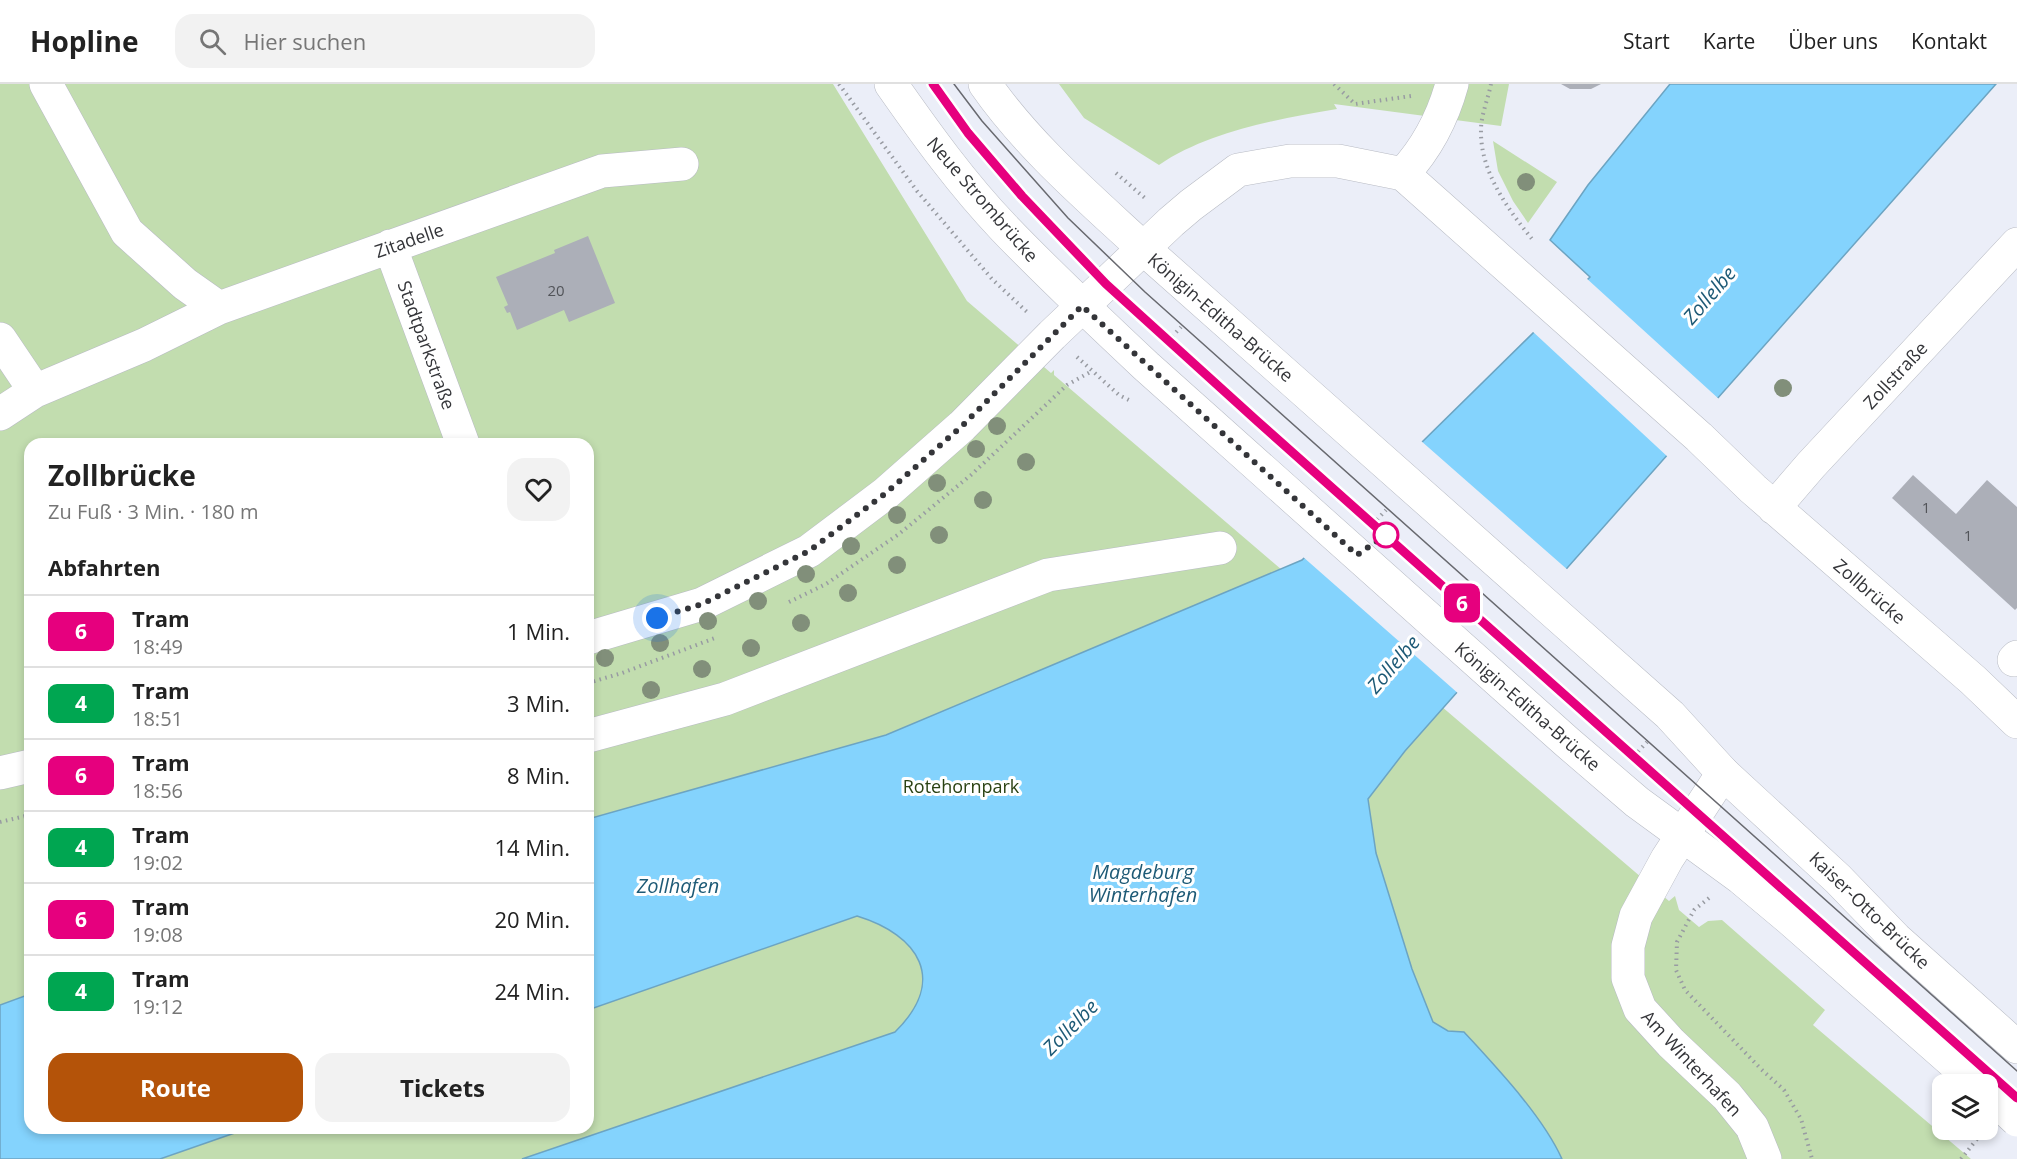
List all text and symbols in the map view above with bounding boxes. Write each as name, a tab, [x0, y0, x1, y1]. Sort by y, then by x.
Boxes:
search box	[175, 14, 595, 68]
text: Hopline	[30, 22, 139, 60]
icon: search	[196, 25, 229, 58]
text: Hier suchen	[244, 26, 366, 56]
text: Start	[1623, 27, 1670, 55]
text: Karte	[1703, 27, 1755, 55]
text: Über uns	[1788, 27, 1878, 55]
text: Kontakt	[1911, 27, 1987, 55]
street label: Neue Strombrücke	[922, 131, 1044, 267]
street label: Zitadelle	[371, 217, 447, 263]
street label: Königin-Editha-Brücke	[1143, 247, 1299, 387]
water label: Zollelbe	[1676, 260, 1742, 330]
street label: Stadtparkstraße	[393, 277, 461, 413]
house number: 20	[547, 280, 565, 300]
street label: Zollstraße	[1858, 336, 1932, 414]
text: Zollbrücke	[48, 456, 196, 494]
button: heart	[507, 458, 570, 521]
house number: 1	[1922, 497, 1930, 517]
text: Zu Fuß · 3 Min. · 180 m	[48, 498, 258, 525]
unlabelled marker	[1373, 522, 1399, 548]
house number: 1	[1964, 525, 1972, 545]
text: Abfahrten	[48, 552, 160, 582]
street label: Zollbrücke	[1829, 553, 1911, 629]
line badge: 6	[1442, 584, 1482, 622]
text: 6	[1456, 589, 1468, 617]
text: Tram	[132, 603, 190, 633]
your location	[642, 603, 672, 633]
text: 1 Min.	[507, 616, 570, 646]
text: 6	[75, 617, 87, 645]
water label: Zollelbe	[1360, 629, 1426, 699]
text: 18:49	[132, 633, 183, 660]
street label: Königin-Editha-Brücke	[1450, 636, 1606, 776]
text: Tram	[132, 675, 190, 705]
text: 3 Min.	[507, 688, 570, 718]
text: 4	[75, 689, 87, 717]
text: 18:51	[132, 705, 183, 732]
text: Tram	[132, 747, 190, 777]
text: 8 Min.	[507, 760, 570, 790]
text: 6	[75, 761, 87, 789]
park label: Rotehornpark	[903, 774, 1020, 798]
text: 18:56	[132, 777, 183, 804]
text: Tram	[132, 819, 190, 849]
text: 14 Min.	[495, 832, 570, 862]
text: 4	[75, 833, 87, 861]
street label: Kaiser-Otto-Brücke	[1804, 846, 1936, 974]
text: 19:02	[132, 849, 183, 876]
water label: Magdeburg Winterhafen	[1089, 858, 1197, 908]
water label: Zollhafen	[636, 872, 719, 899]
text: Tram	[132, 891, 190, 921]
text: 20 Min.	[495, 904, 570, 934]
text: 6	[75, 905, 87, 933]
text: 19:08	[132, 921, 183, 948]
text: Tram	[132, 963, 190, 993]
text: 24 Min.	[495, 976, 570, 1006]
text: 4	[75, 977, 87, 1005]
text: 19:12	[132, 993, 183, 1020]
water label: Zollelbe	[1036, 993, 1104, 1061]
street label: Am Winterhafen	[1636, 1005, 1748, 1121]
button: Route	[48, 1053, 303, 1122]
button: Tickets	[315, 1053, 570, 1122]
map controls	[1932, 1074, 1998, 1140]
button: layers	[1932, 1074, 1998, 1140]

